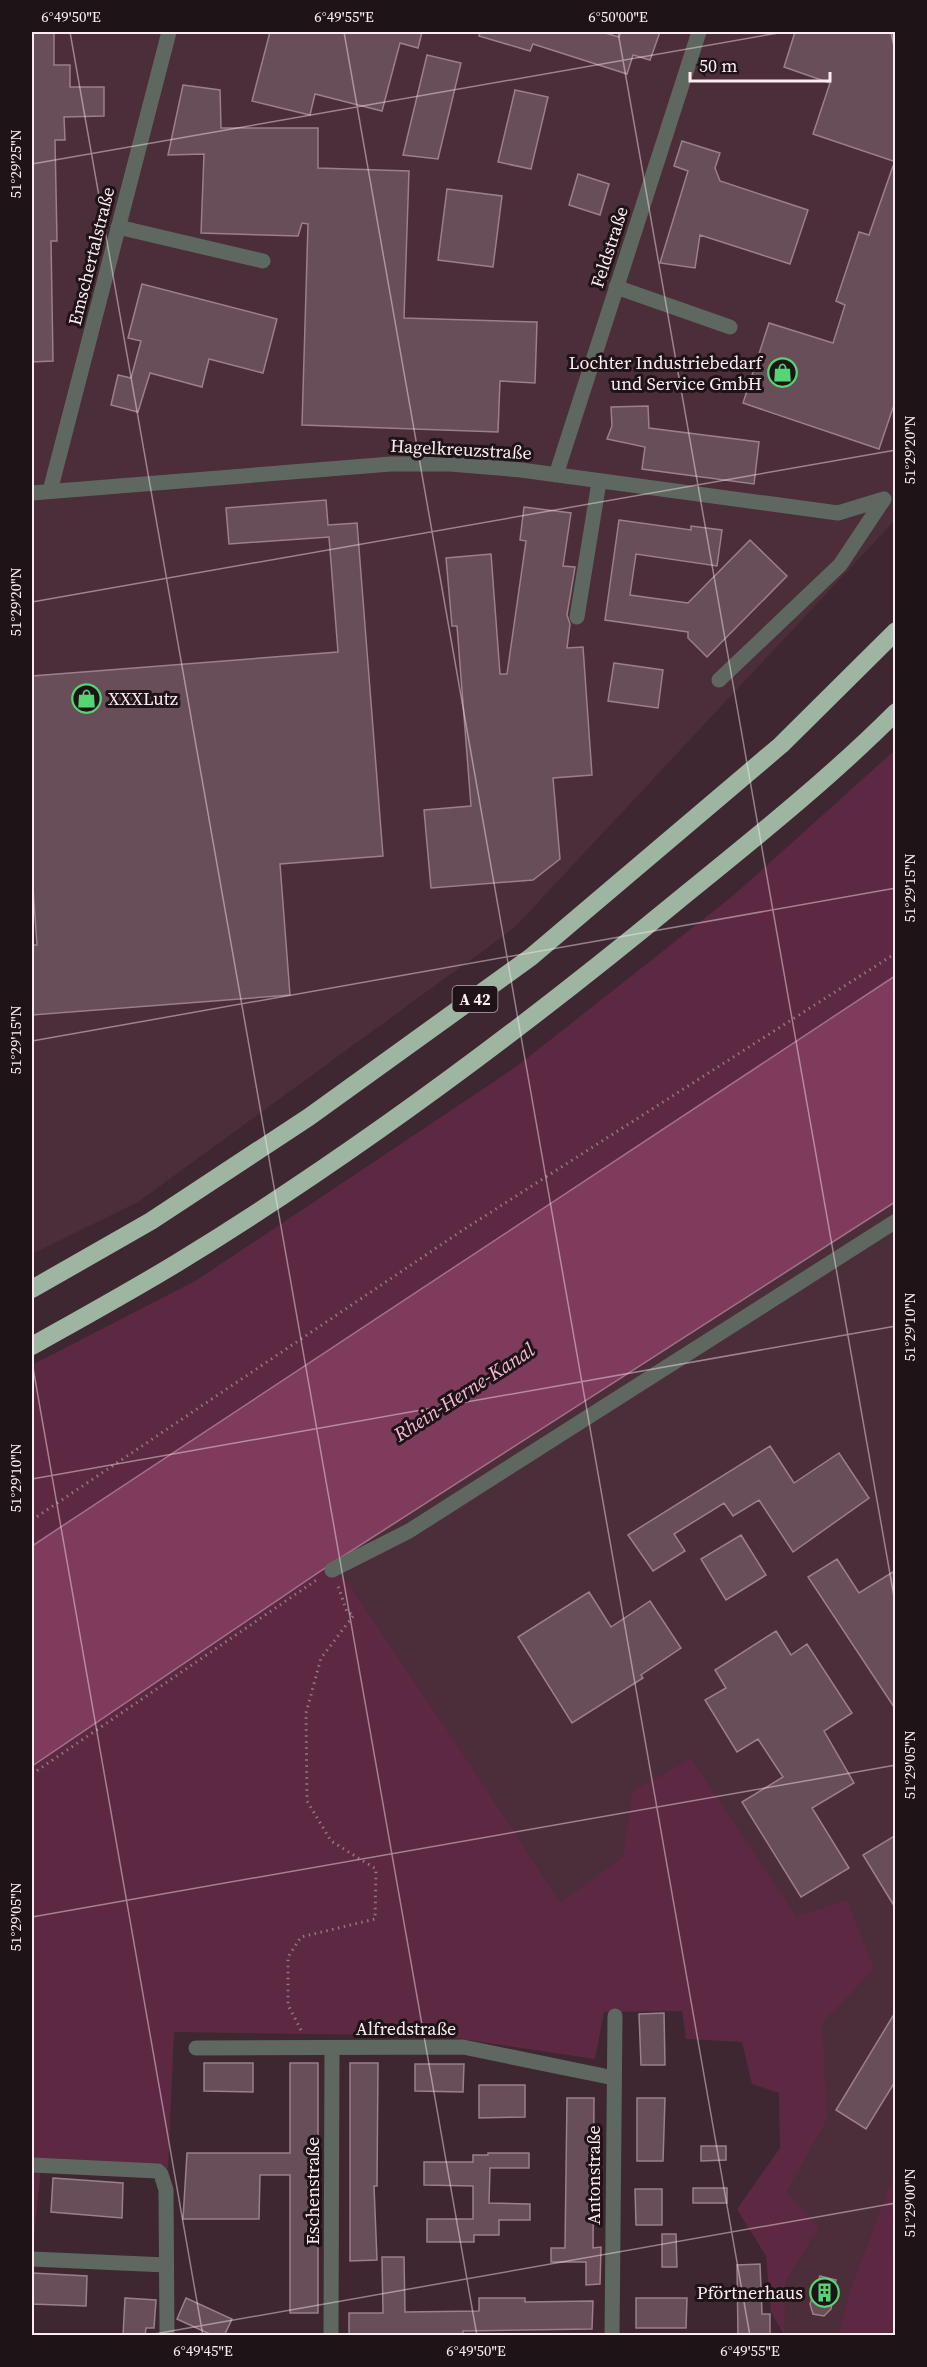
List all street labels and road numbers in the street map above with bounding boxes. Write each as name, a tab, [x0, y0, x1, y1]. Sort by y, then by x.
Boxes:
street label: Emschertalstraße	[62, 184, 120, 328]
street label: Feldstraße	[584, 203, 634, 291]
street label: Hagelkreuzstraße	[390, 433, 532, 465]
road number: A 42	[452, 986, 498, 1012]
street label: Alfredstraße	[356, 2016, 456, 2041]
street label: Antonstraße	[581, 2125, 606, 2225]
street label: Eschenstraße	[300, 2137, 325, 2245]

